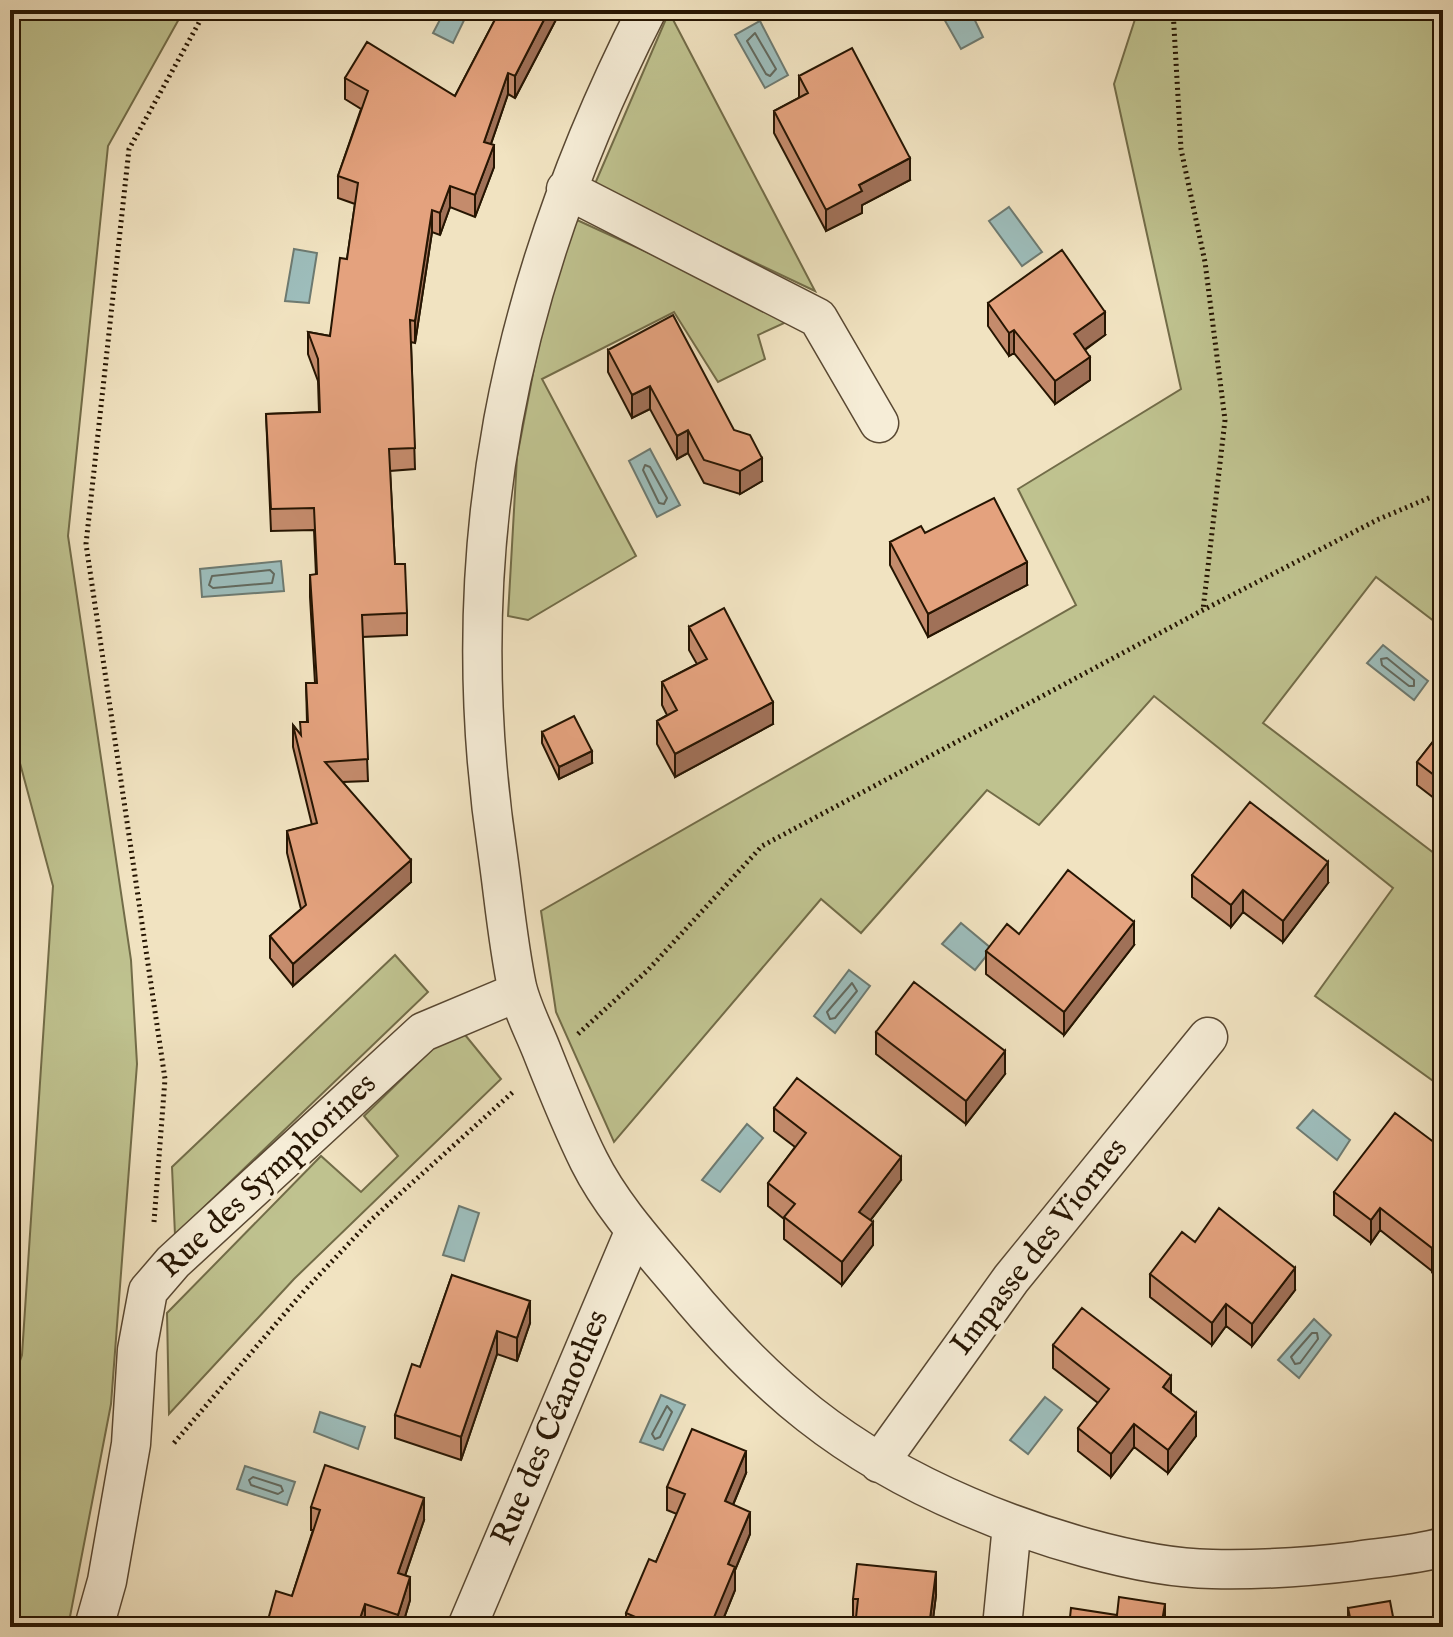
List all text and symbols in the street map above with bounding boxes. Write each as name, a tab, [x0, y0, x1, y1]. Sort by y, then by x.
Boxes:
street label: Rue des Symphorines	[150, 1064, 386, 1288]
street label: Impasse des Viornes	[942, 1130, 1138, 1364]
street label: Rue des Céanothes	[483, 1304, 619, 1552]

